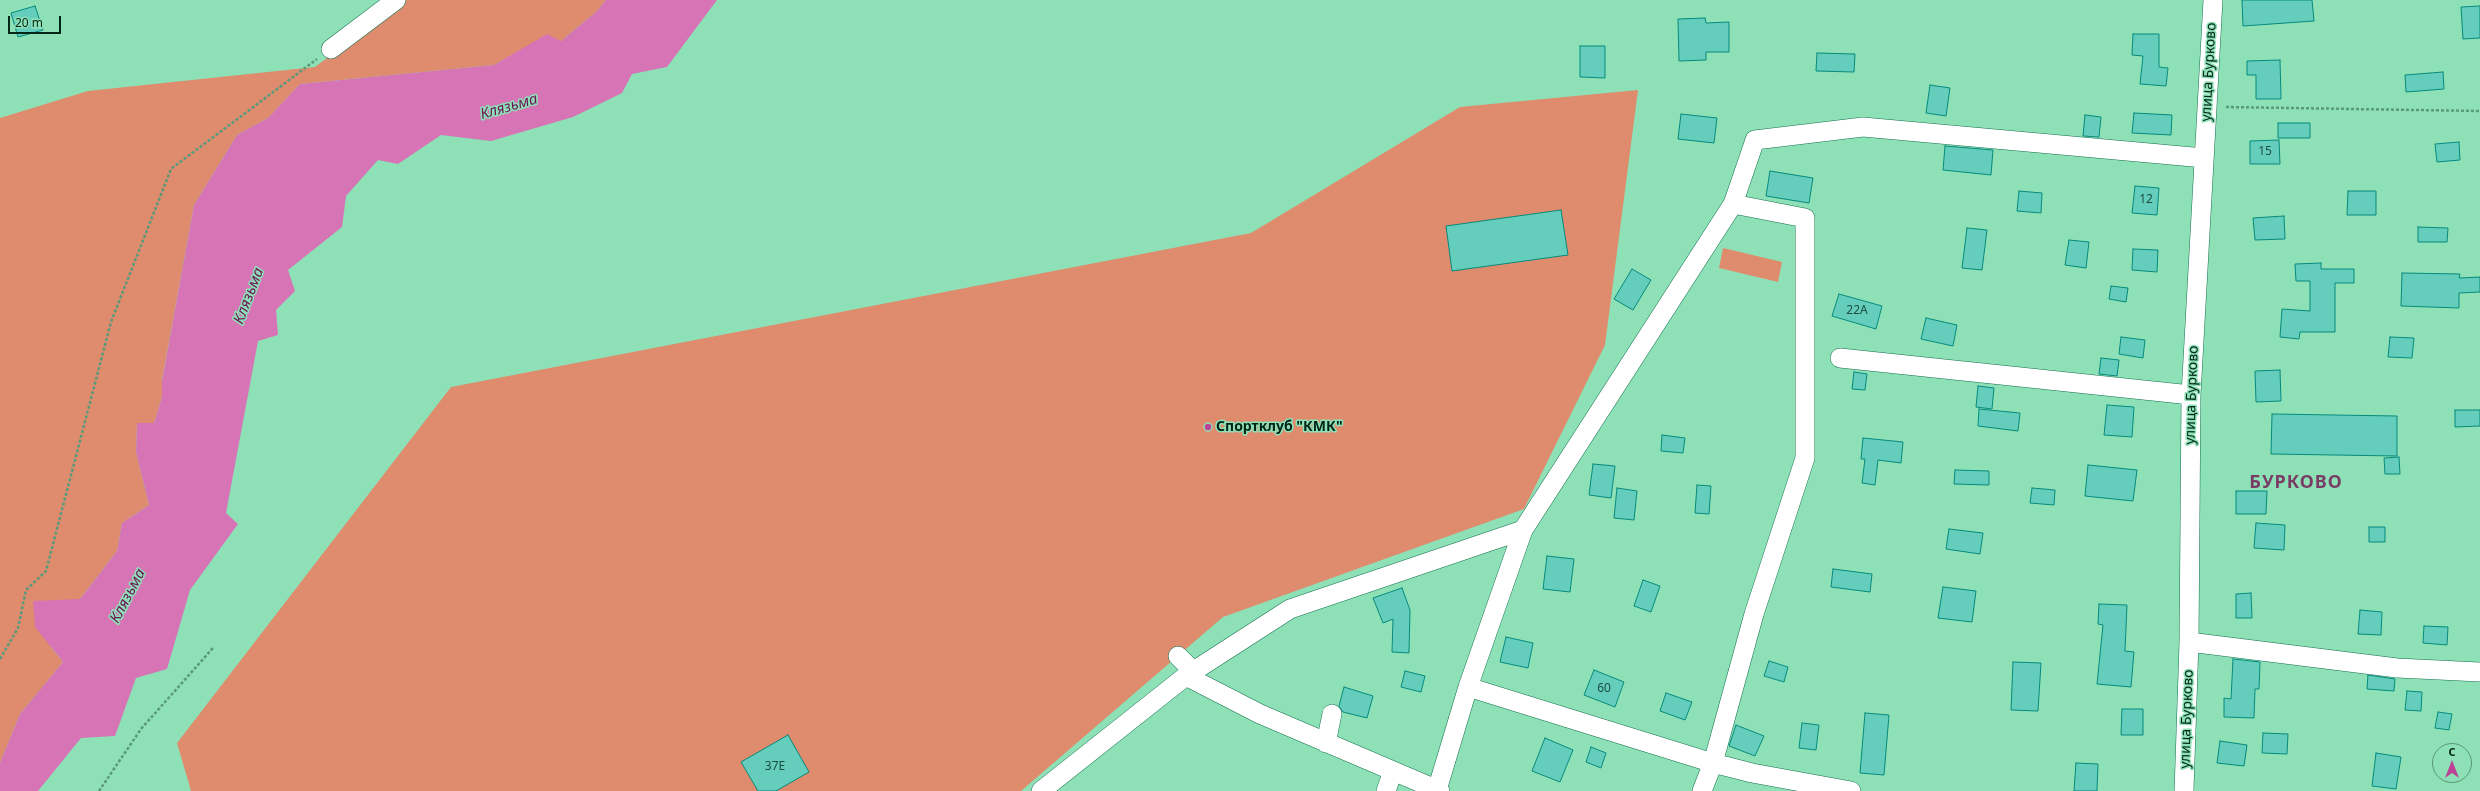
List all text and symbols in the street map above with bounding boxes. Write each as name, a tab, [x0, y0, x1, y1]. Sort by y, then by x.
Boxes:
scale bar	[10, 8, 63, 34]
text: 20 m	[15, 14, 43, 31]
street label: улица Бурково	[2198, 22, 2220, 122]
water label: Клязьма	[478, 90, 540, 124]
house number: 15	[2258, 145, 2272, 159]
house number: 12	[2139, 193, 2153, 207]
water label: Клязьма	[230, 265, 268, 327]
house number: 22А	[1846, 304, 1868, 318]
street label: улица Бурково	[2182, 345, 2202, 445]
place label: Спортклуб "КМК"	[1216, 419, 1343, 435]
marker: Спортклуб "КМК"	[1203, 422, 1213, 432]
district label: БУРКОВО	[2249, 472, 2343, 494]
water label: Клязьма	[106, 566, 150, 626]
street label: улица Бурково	[2177, 669, 2197, 769]
house number: 60	[1597, 682, 1611, 696]
north arrow	[2432, 743, 2472, 783]
text: С	[2448, 744, 2456, 759]
house number: 37Е	[765, 760, 785, 774]

